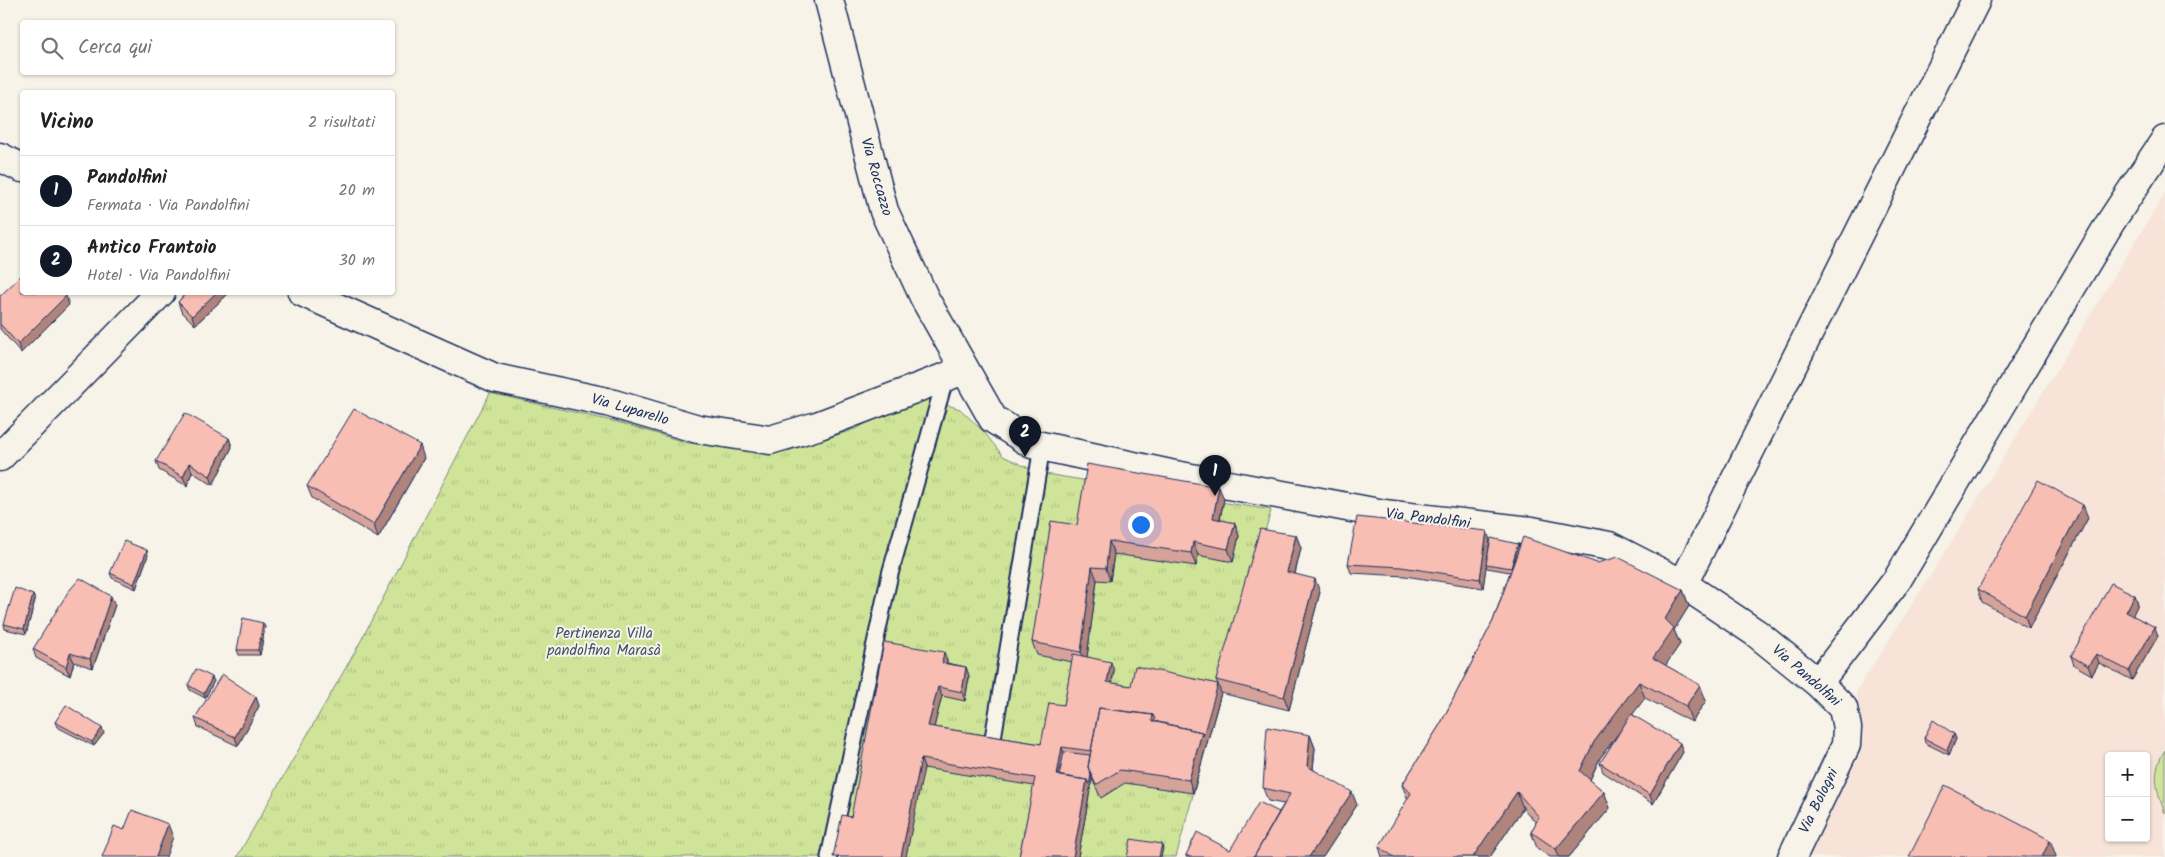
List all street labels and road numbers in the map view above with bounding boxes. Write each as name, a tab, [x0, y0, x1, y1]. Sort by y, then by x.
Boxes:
street label: Via Roccazzo	[853, 135, 899, 219]
street label: Via Luparello	[588, 387, 672, 433]
street label: Via Pandolfini	[1384, 502, 1473, 536]
street label: Via Pandolfini	[1766, 639, 1847, 714]
street label: Via Bologni	[1793, 763, 1846, 838]

